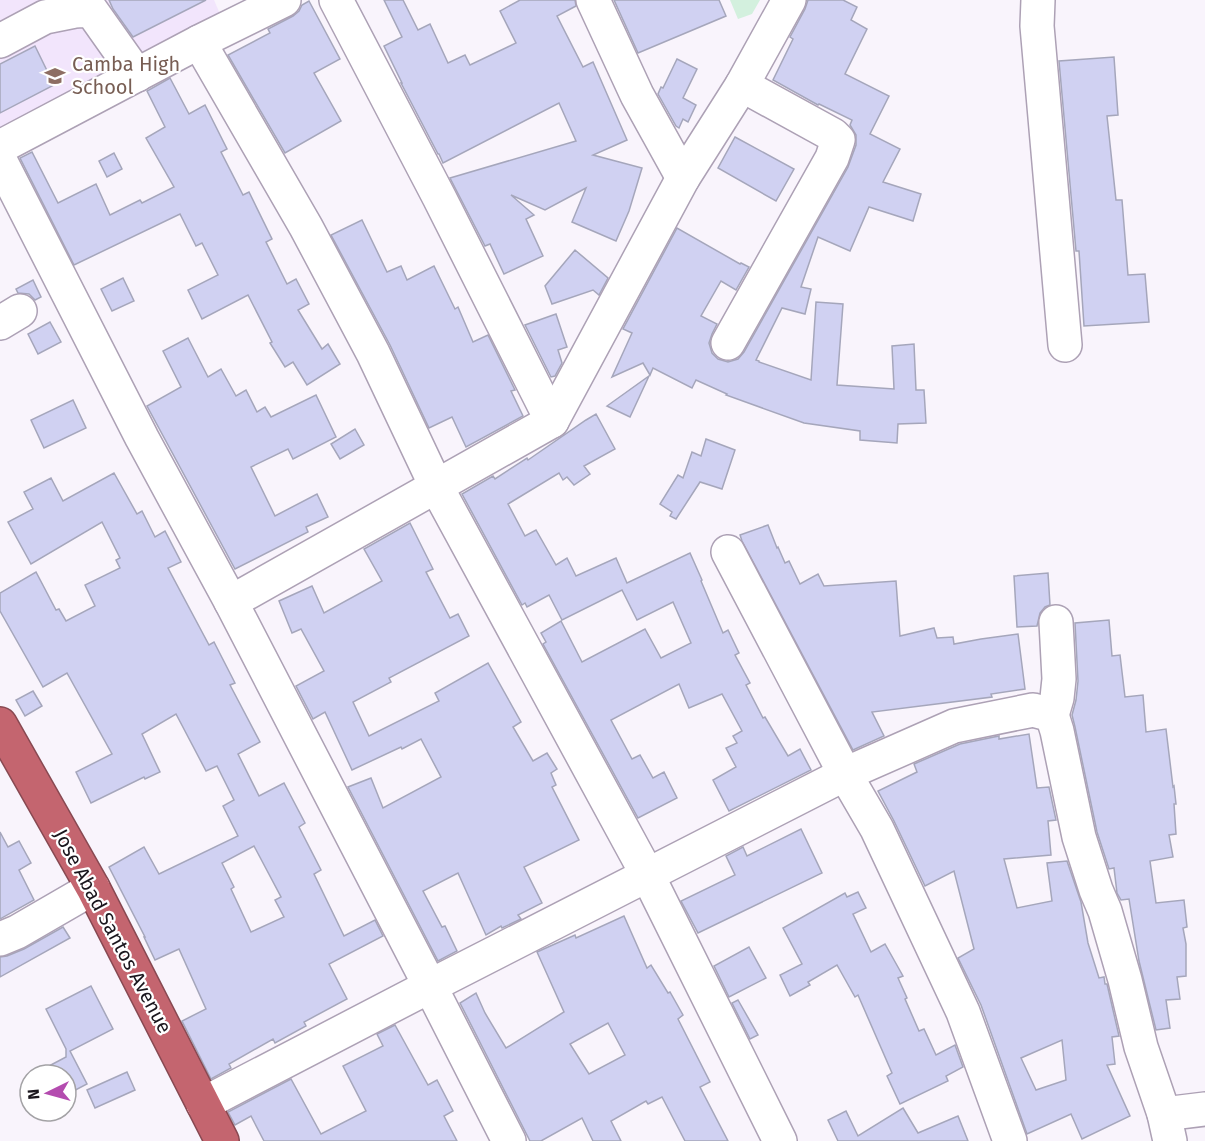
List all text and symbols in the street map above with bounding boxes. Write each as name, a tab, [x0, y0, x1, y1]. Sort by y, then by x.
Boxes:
place label: Camba High School	[72, 52, 180, 99]
school or university icon: Camba High School	[43, 64, 67, 88]
street label: Jose Abad Santos Avenue	[49, 825, 177, 1037]
north arrow	[18, 1063, 78, 1123]
text: N	[24, 1088, 43, 1100]

